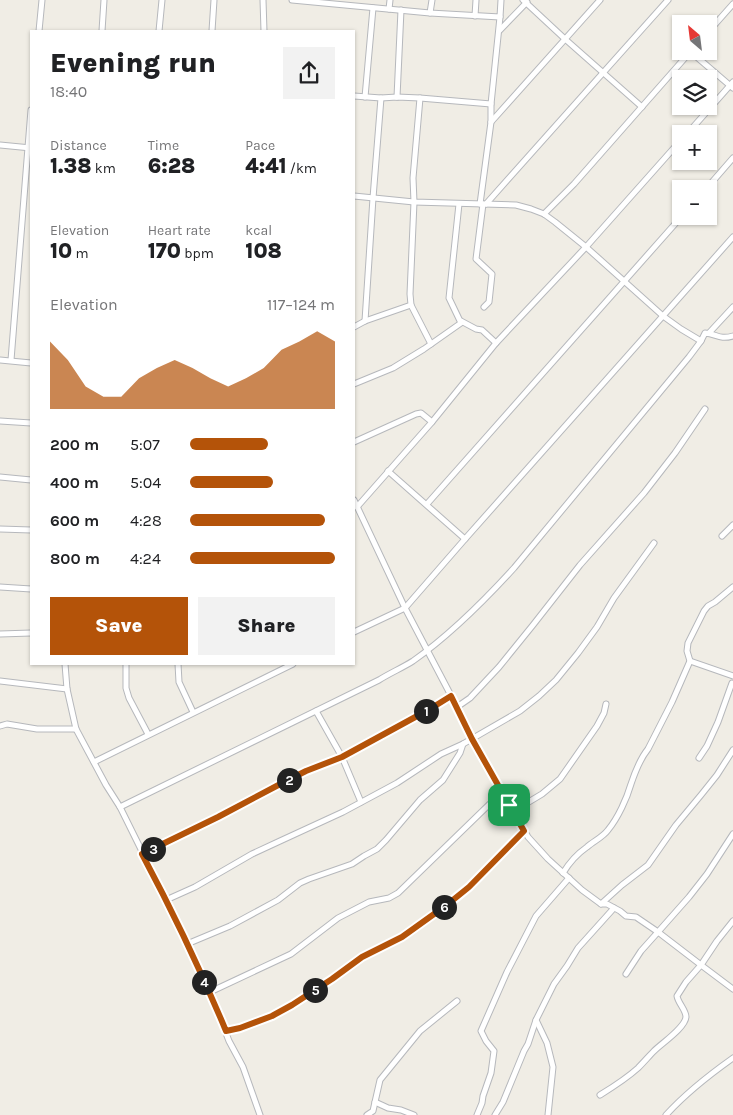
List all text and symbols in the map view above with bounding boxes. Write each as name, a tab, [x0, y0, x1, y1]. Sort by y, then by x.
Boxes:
north arrow	[672, 15, 718, 60]
map controls	[672, 15, 717, 225]
text: Evening run	[50, 46, 216, 79]
button: share	[283, 47, 335, 99]
button: layers	[672, 70, 717, 115]
text: 18:40	[50, 82, 87, 101]
button: +	[672, 125, 717, 170]
text: Distance	[50, 137, 107, 154]
text: Time	[148, 137, 179, 154]
text: Pace	[245, 137, 275, 154]
text: 1.38	[50, 154, 91, 178]
text: 6:28	[148, 154, 195, 178]
text: 4:41	[245, 154, 287, 178]
text: km	[91, 160, 116, 177]
text: /km	[287, 160, 317, 177]
button: −	[672, 180, 717, 225]
text: Elevation	[50, 222, 109, 239]
text: Heart rate	[148, 222, 211, 239]
text: kcal	[245, 222, 272, 239]
text: 10	[50, 239, 72, 263]
text: 170	[148, 239, 181, 263]
text: 108	[245, 239, 282, 263]
text: m	[72, 245, 89, 262]
text: bpm	[181, 245, 214, 262]
text: Elevation	[50, 295, 118, 314]
text: 117–124 m	[267, 295, 335, 314]
text: 200 m	[50, 435, 99, 454]
text: 5:07	[130, 435, 160, 454]
text: 400 m	[50, 473, 99, 492]
text: 5:04	[130, 473, 161, 492]
text: 600 m	[50, 511, 99, 530]
text: 4:28	[130, 511, 162, 530]
text: 800 m	[50, 549, 100, 568]
text: 4:24	[130, 549, 161, 568]
button: Save	[50, 597, 188, 655]
button: Share	[198, 597, 335, 655]
pin: 1	[414, 698, 438, 724]
text: 1	[424, 703, 429, 720]
pin: 2	[276, 768, 302, 792]
text: 2	[285, 772, 294, 789]
pin	[488, 784, 530, 826]
icon: arrive	[495, 791, 523, 819]
pin: 3	[140, 836, 166, 862]
text: 3	[149, 841, 158, 858]
pin: 6	[432, 894, 456, 920]
text: 6	[440, 899, 449, 916]
pin: 4	[192, 970, 216, 994]
text: 4	[200, 974, 209, 991]
pin: 5	[302, 978, 328, 1002]
text: 5	[311, 982, 320, 999]

